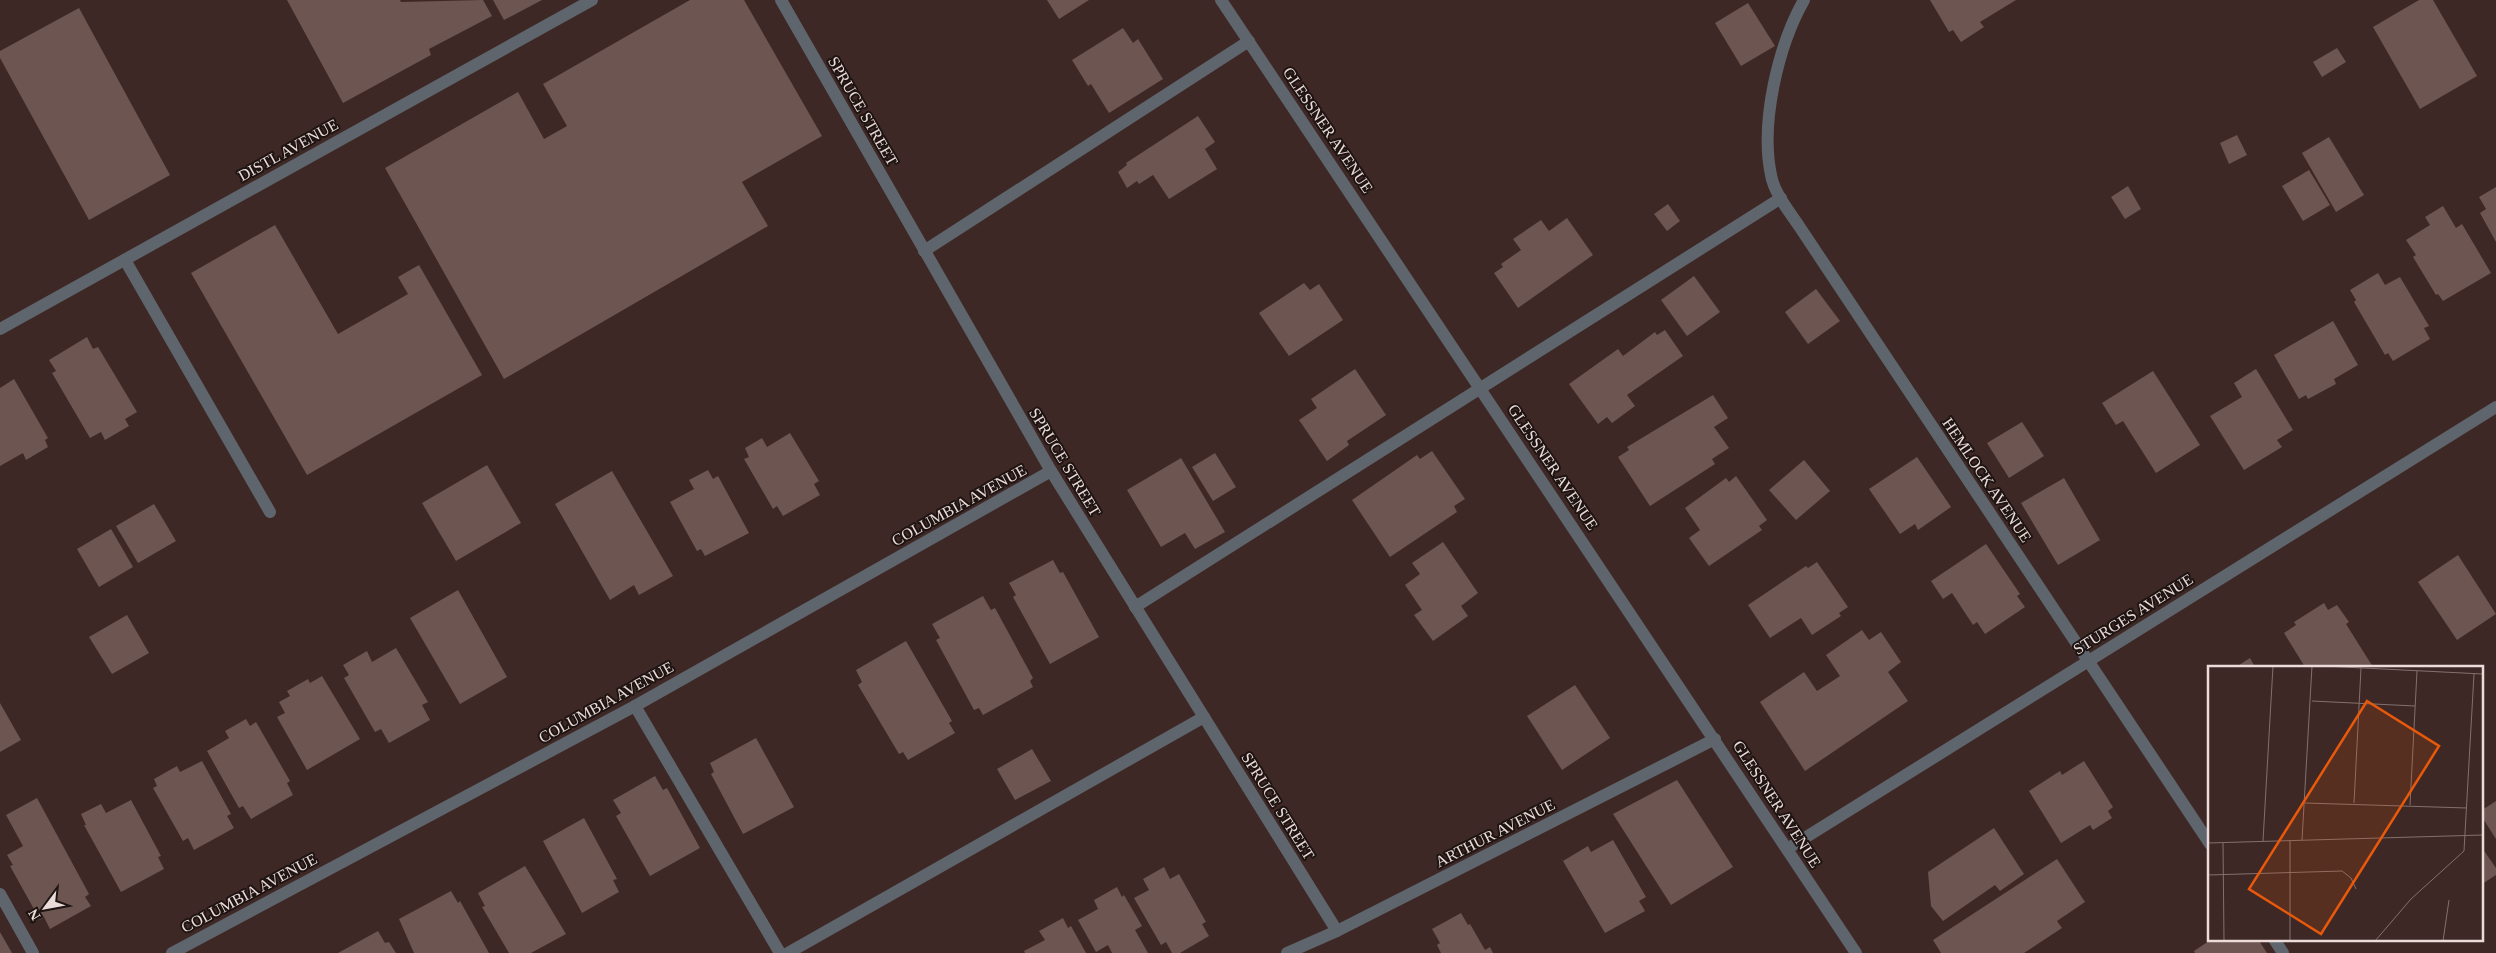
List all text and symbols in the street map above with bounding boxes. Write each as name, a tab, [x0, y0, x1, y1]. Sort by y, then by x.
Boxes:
street label: SPRUCE STREET	[825, 53, 901, 169]
street label: GLESSNER AVENUE	[1280, 64, 1376, 196]
street label: DISTL AVENUE	[235, 116, 341, 184]
street label: GLESSNER AVENUE	[1505, 401, 1601, 533]
street label: SPRUCE STREET	[1026, 405, 1104, 519]
street label: HEMLOCK AVENUE	[1939, 415, 2035, 545]
street label: COLUMBIA AVENUE	[889, 461, 1029, 549]
street label: STURGES AVENUE	[2070, 570, 2196, 658]
street label: COLUMBIA AVENUE	[536, 658, 676, 746]
inset map	[2208, 666, 2484, 940]
street label: GLESSNER AVENUE	[1730, 737, 1824, 871]
street label: SPRUCE STREET	[1238, 749, 1318, 863]
street label: ARTHUR AVENUE	[1432, 796, 1558, 870]
street label: COLUMBIA AVENUE	[178, 850, 320, 936]
north arrow	[20, 883, 70, 933]
text: N	[25, 906, 43, 923]

